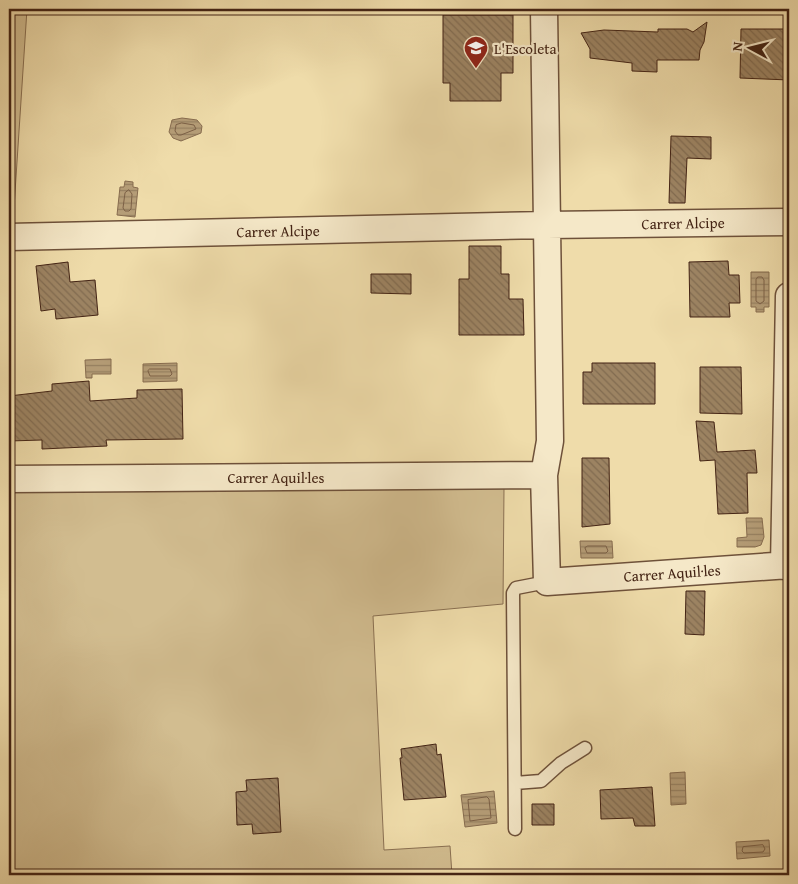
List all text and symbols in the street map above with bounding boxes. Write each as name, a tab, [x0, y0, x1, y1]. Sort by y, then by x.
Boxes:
north arrow	[726, 22, 776, 72]
school or university icon: L'Escoleta	[463, 35, 489, 69]
place label: L'Escoleta	[494, 38, 557, 59]
text: N	[727, 40, 748, 52]
street label: Carrer Alcipe	[641, 212, 725, 234]
street label: Carrer Alcipe	[236, 220, 320, 242]
street label: Carrer Aquil·les	[227, 467, 325, 488]
street label: Carrer Aquil·les	[623, 559, 721, 587]

